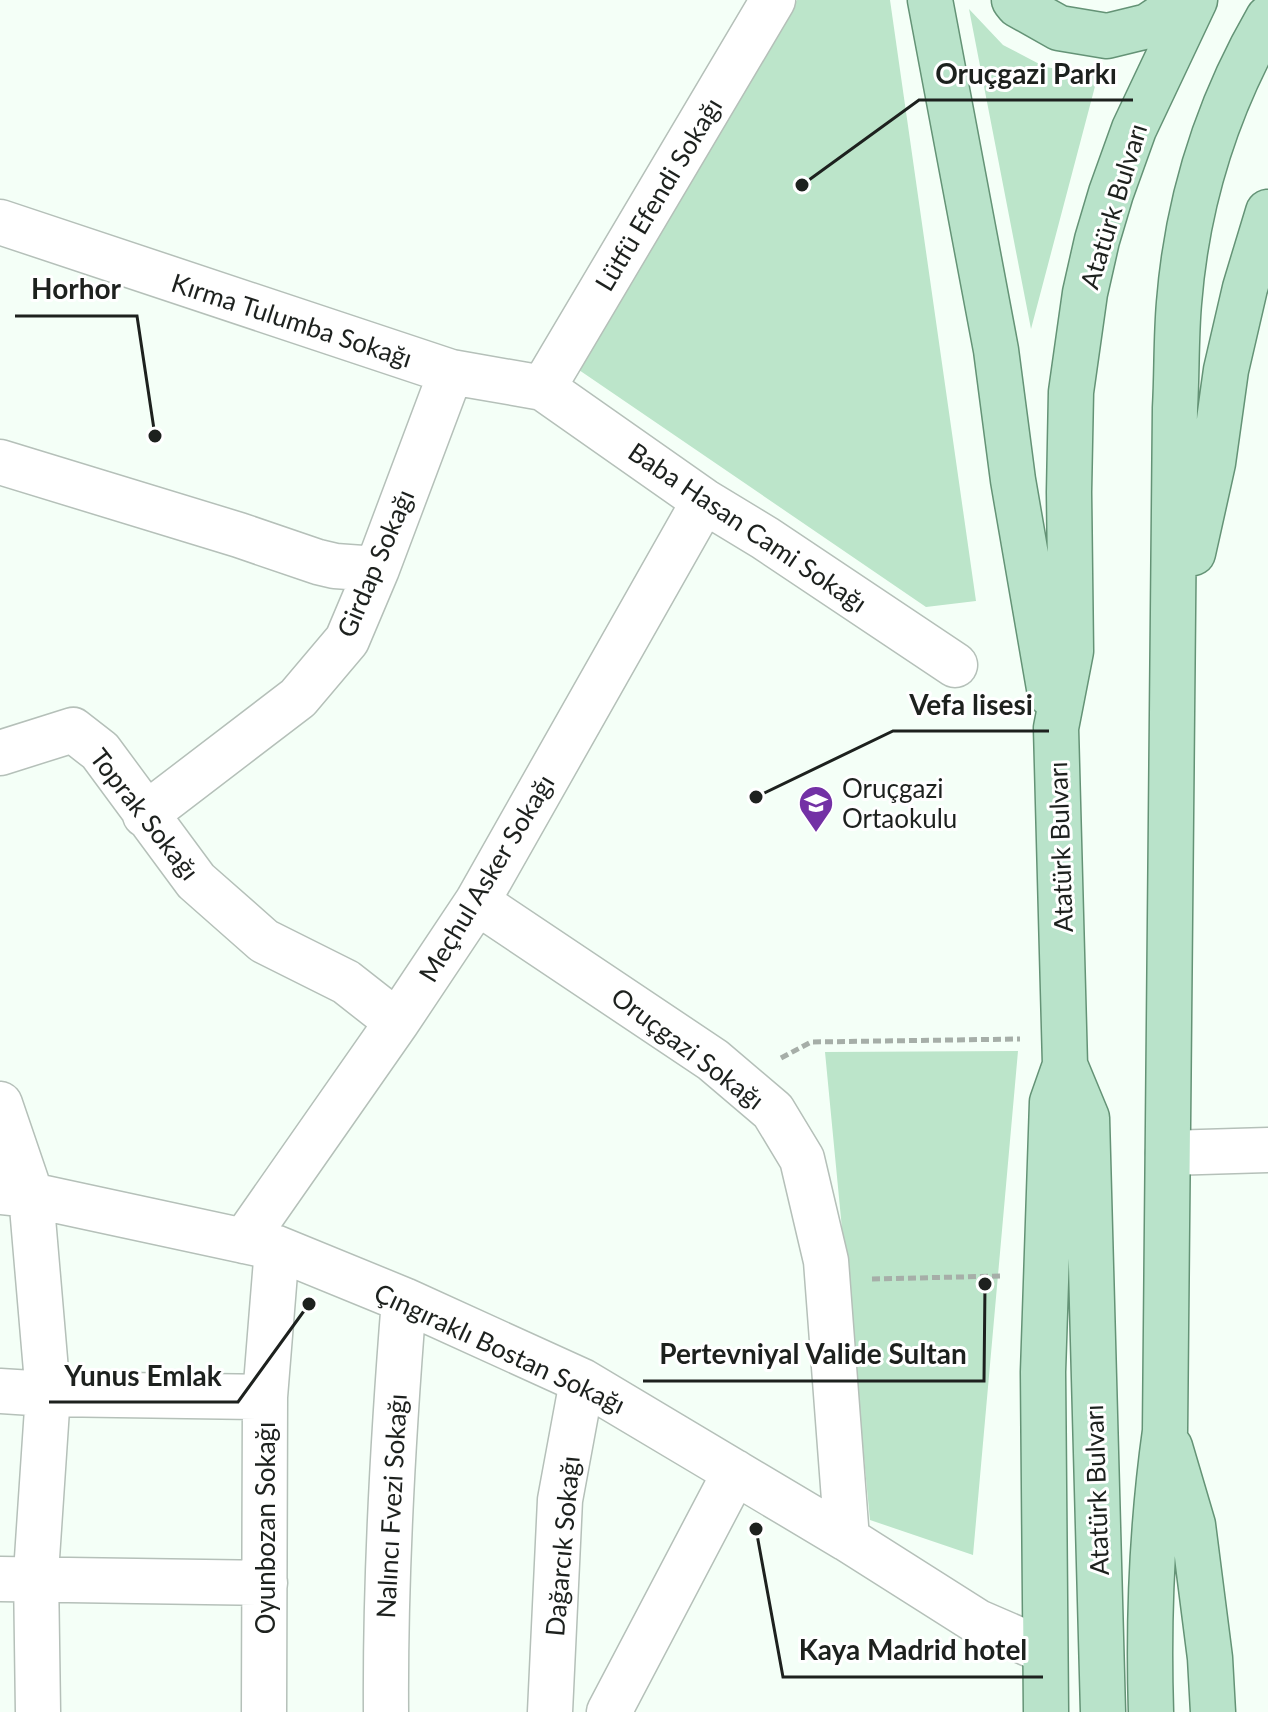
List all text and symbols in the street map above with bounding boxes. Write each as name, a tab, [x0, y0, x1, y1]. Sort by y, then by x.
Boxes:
callout: Oruçgazi Parkı	[919, 48, 1133, 100]
text: Oruçgazi Parkı	[935, 56, 1117, 90]
street label: Lütfü Efendi Sokağı	[588, 92, 728, 296]
street label: Atatürk Bulvarı	[1073, 120, 1153, 292]
callout: Horhor	[15, 264, 137, 316]
street label: Kırma Tulumba Sokağı	[168, 266, 416, 374]
text: Horhor	[31, 271, 122, 305]
street label: Baba Hasan Cami Sokağı	[623, 435, 873, 619]
street label: Girdap Sokağı	[330, 484, 420, 642]
callout: Vefa lisesi	[893, 679, 1049, 731]
text: Vefa lisesi	[908, 687, 1033, 721]
street label: Toprak Sokağı	[84, 742, 206, 886]
street label: Atatürk Bulvarı	[1041, 761, 1079, 933]
street label: Meçhul Asker Sokağı	[411, 769, 561, 987]
place label: Oruçgazi Ortaokulu	[842, 772, 957, 834]
school or university icon: Oruçgazi Ortaokulu	[797, 784, 835, 834]
street label: Oruçgazi Sokağı	[605, 980, 771, 1116]
street label: Çıngıraklı Bostan Sokağı	[370, 1276, 630, 1420]
callout: Pertevniyal Valide Sultan	[643, 1329, 984, 1381]
text: Pertevniyal Valide Sultan	[659, 1336, 967, 1370]
callout: Yunus Emlak	[49, 1350, 238, 1402]
text: Yunus Emlak	[63, 1358, 222, 1392]
street label: Nalıncı Fvezi Sokağı	[369, 1393, 413, 1619]
street label: Atatürk Bulvarı	[1077, 1404, 1115, 1576]
street label: Oyunbozan Sokağı	[249, 1422, 281, 1634]
street label: Dağarcık Sokağı	[538, 1454, 586, 1638]
callout: Kaya Madrid hotel	[783, 1625, 1043, 1677]
text: Kaya Madrid hotel	[799, 1632, 1027, 1666]

